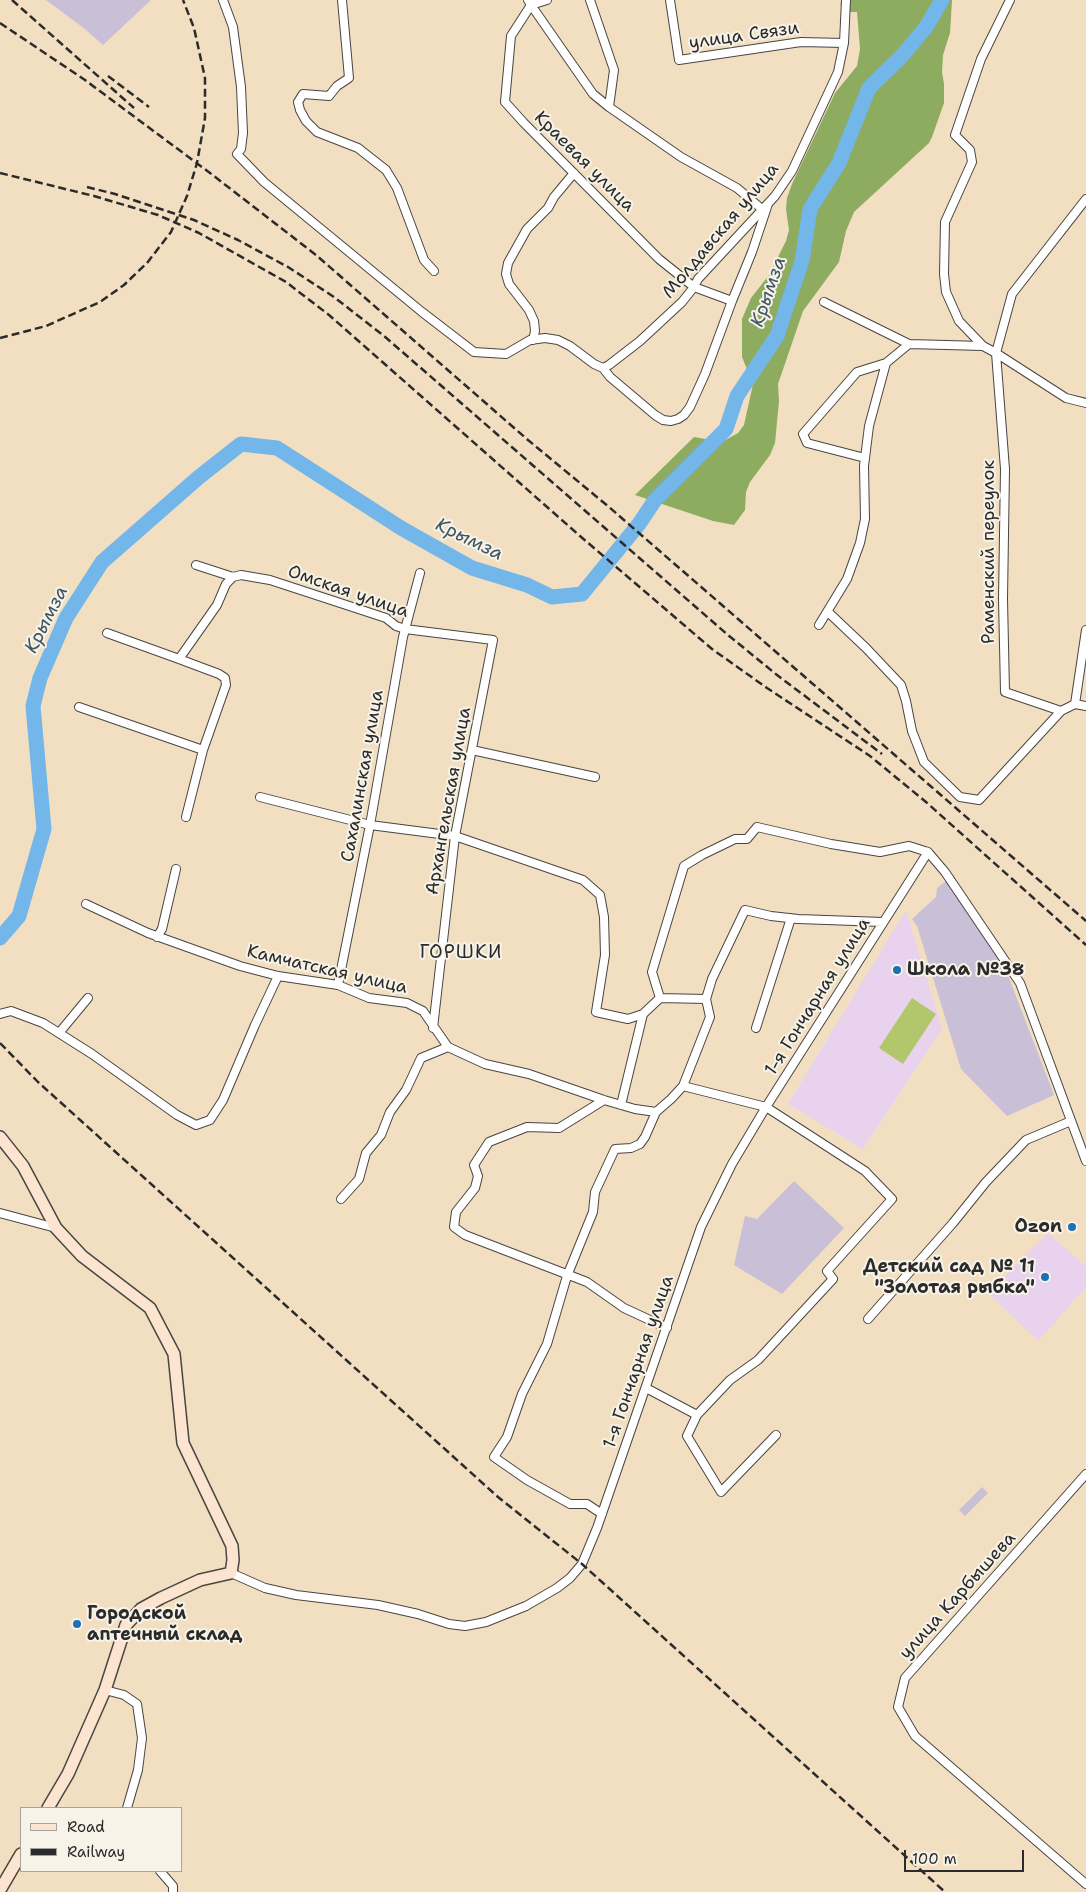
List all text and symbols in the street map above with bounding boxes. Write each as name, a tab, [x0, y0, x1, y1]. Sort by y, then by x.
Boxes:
street label: улица Связи	[688, 18, 800, 54]
street label: Краевая улица	[529, 107, 639, 217]
street label: Молдавская улица	[658, 159, 784, 303]
water label: Крымза	[746, 254, 792, 330]
street label: Раменский переулок	[978, 460, 1000, 644]
water label: Крымза	[431, 514, 507, 566]
street label: Омская улица	[285, 561, 411, 623]
water label: Крымза	[20, 582, 74, 658]
street label: Сахалинская улица	[337, 688, 389, 864]
street label: Архангельская улица	[422, 706, 476, 896]
street label: 1-я Гончарная улица	[761, 914, 875, 1080]
street label: Камчатская улица	[245, 941, 409, 999]
district label: ГОРШКИ	[419, 942, 503, 964]
place label: Школа №38	[907, 959, 1024, 981]
marker: Школа №38	[891, 964, 903, 976]
place label: Ozon	[1015, 1216, 1062, 1238]
marker: Ozon	[1066, 1221, 1078, 1233]
place label: Детский сад № 11 "Золотая рыбка"	[863, 1256, 1035, 1298]
marker: Детский сад № 11 "Золотая рыбка"	[1039, 1271, 1051, 1283]
street label: 1-я Гончарная улица	[599, 1273, 679, 1451]
street label: улица Карбышева	[895, 1528, 1021, 1664]
place label: Городской аптечный склад	[87, 1603, 242, 1646]
marker: Городской аптечный склад	[71, 1618, 83, 1630]
legend	[20, 1807, 182, 1872]
text: Road	[67, 1817, 105, 1837]
scale bar	[906, 1840, 1026, 1872]
text: Railway	[67, 1842, 125, 1862]
text: 100 m	[912, 1849, 957, 1869]

